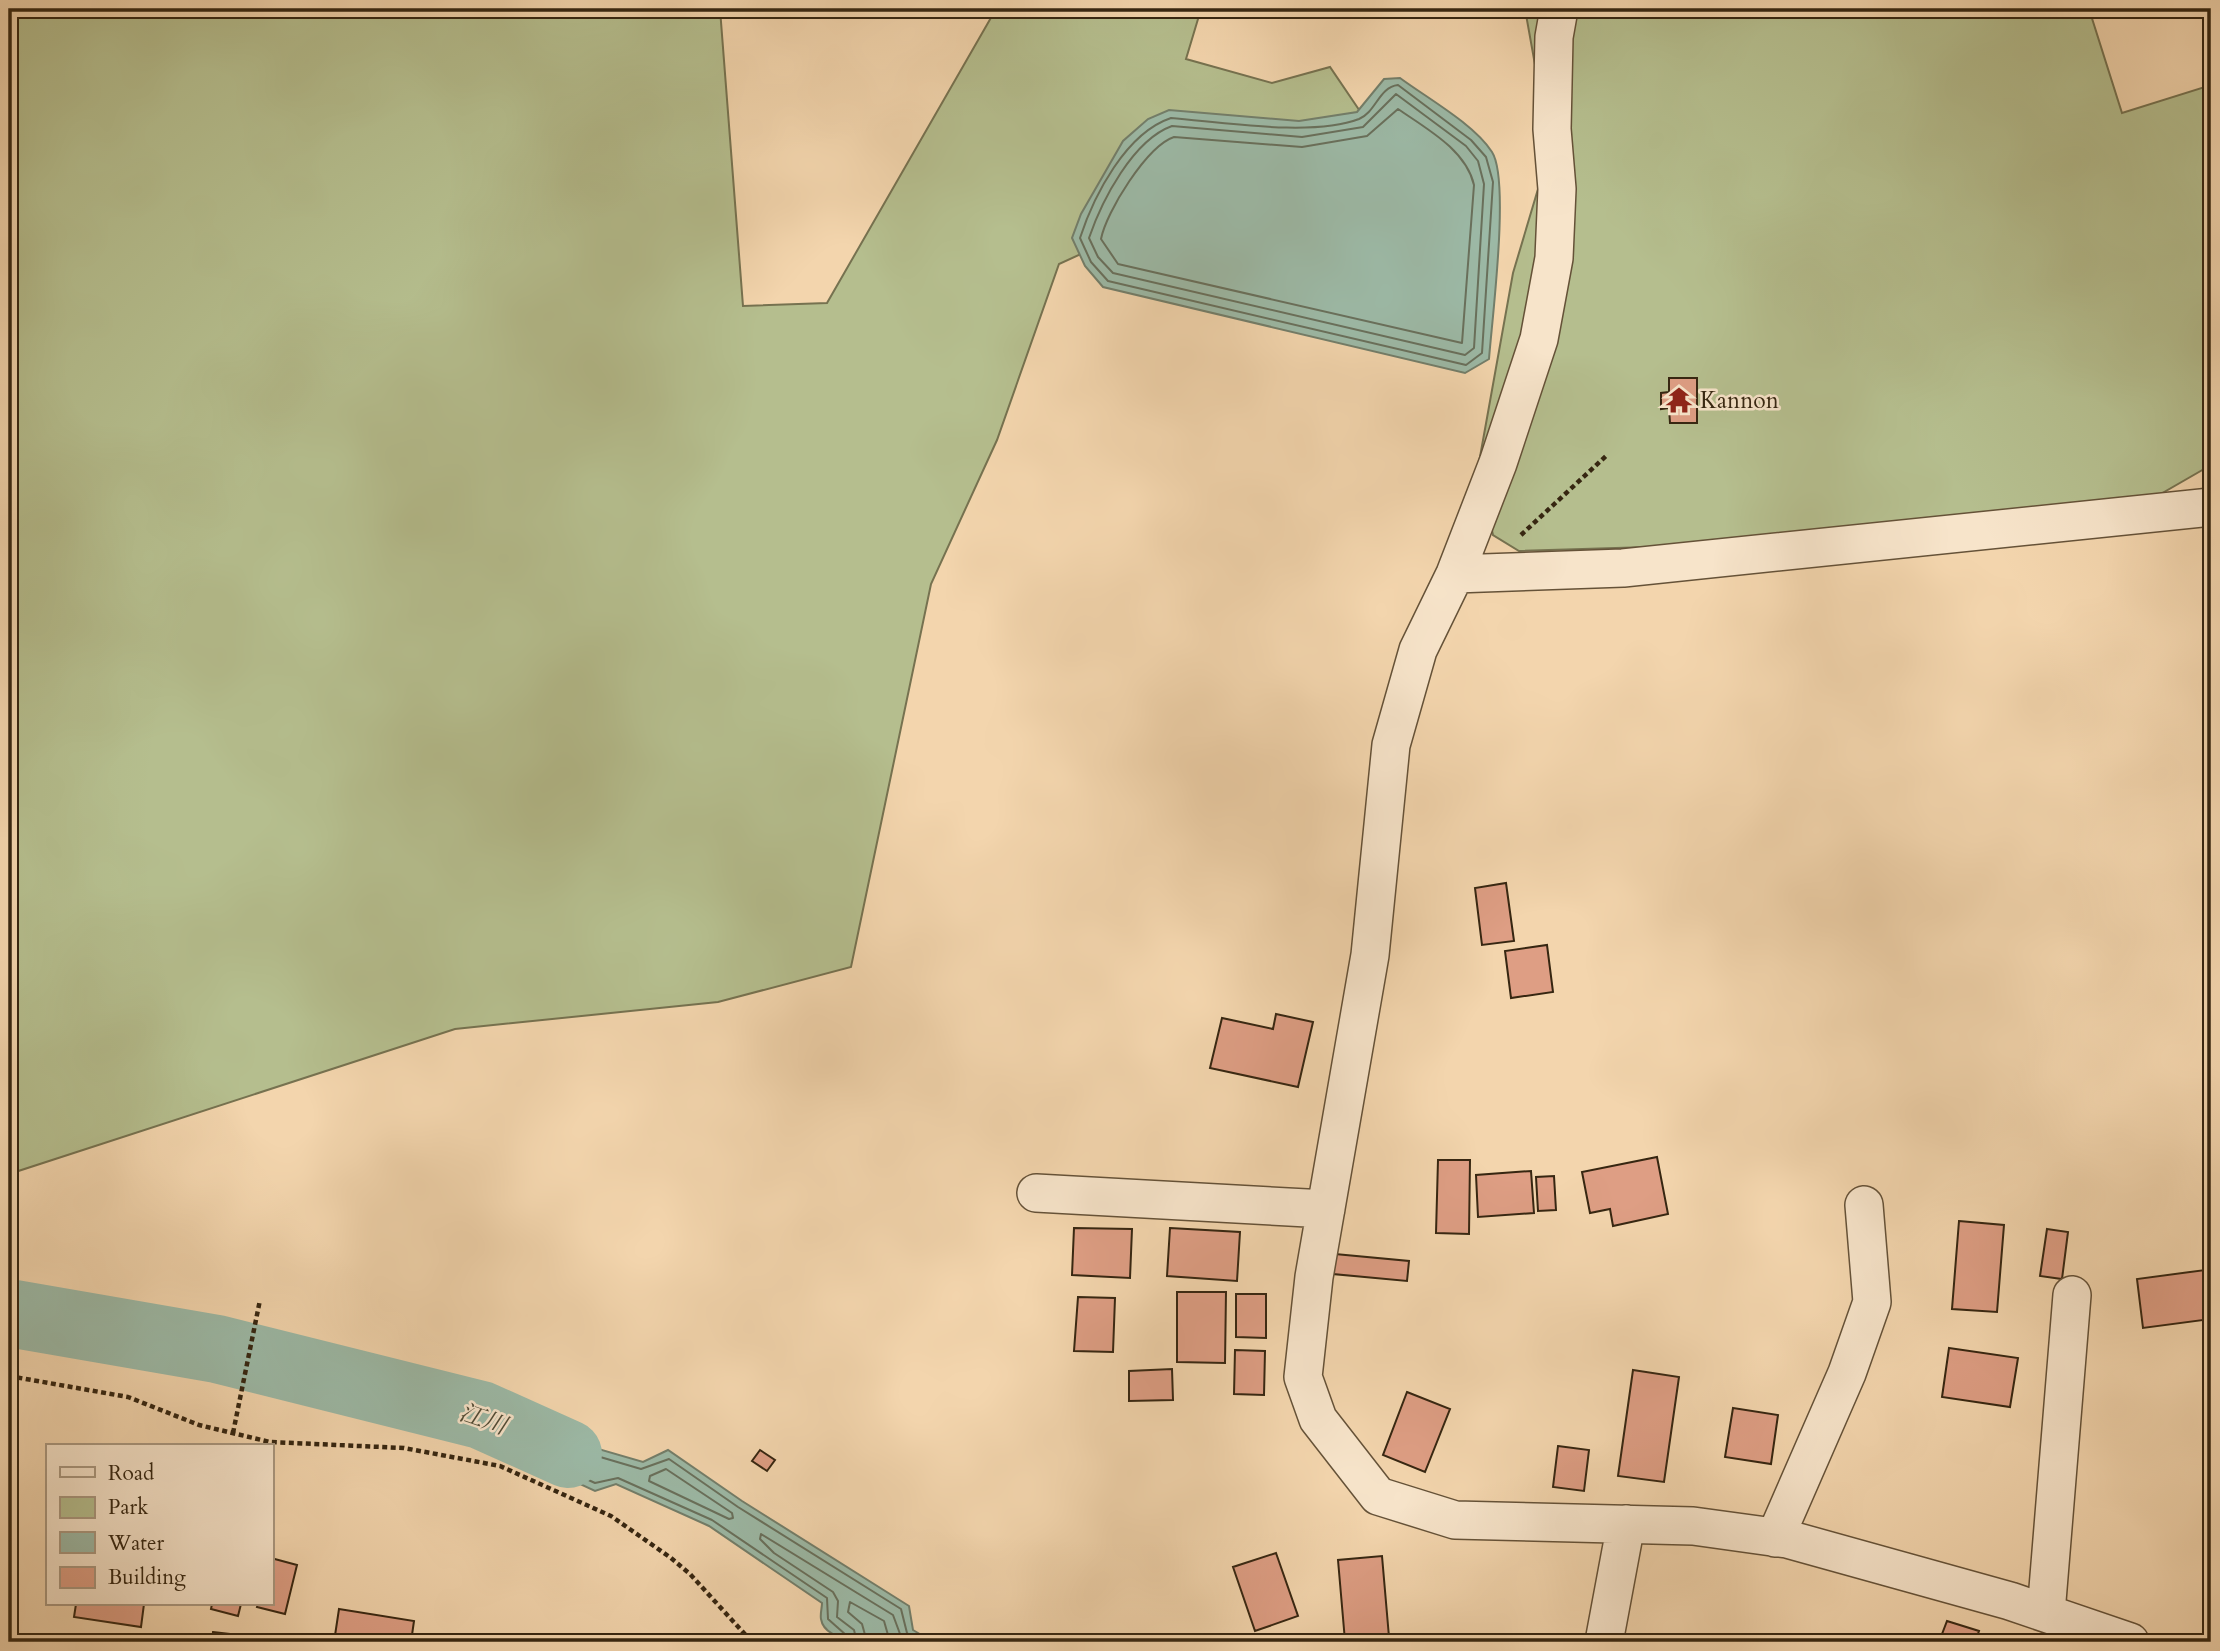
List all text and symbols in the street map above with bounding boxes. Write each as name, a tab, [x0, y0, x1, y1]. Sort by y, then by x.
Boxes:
temple icon: Kannon	[1664, 385, 1694, 415]
place label: Kannon	[1700, 385, 1779, 416]
water label: 江川	[455, 1396, 514, 1444]
legend	[46, 1444, 273, 1606]
text: Road	[108, 1459, 154, 1488]
text: Park	[108, 1493, 149, 1522]
text: Water	[107, 1529, 164, 1558]
text: Building	[108, 1563, 186, 1592]

